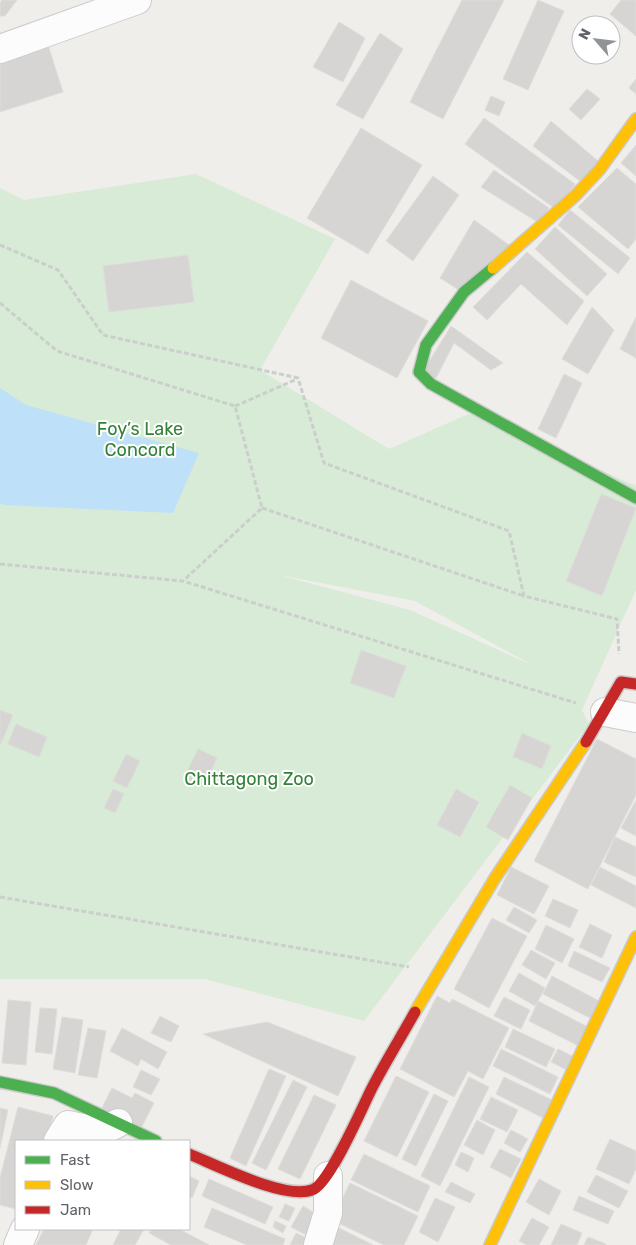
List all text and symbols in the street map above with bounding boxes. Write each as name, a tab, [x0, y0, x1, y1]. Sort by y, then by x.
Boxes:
north arrow	[571, 15, 621, 65]
text: N	[575, 26, 595, 43]
park label: Foy’s Lake Concord	[97, 418, 183, 461]
park label: Chittagong Zoo	[184, 768, 314, 790]
legend	[15, 1140, 190, 1230]
text: Fast	[60, 1151, 90, 1169]
text: Slow	[60, 1176, 93, 1194]
text: Jam	[60, 1201, 91, 1219]

